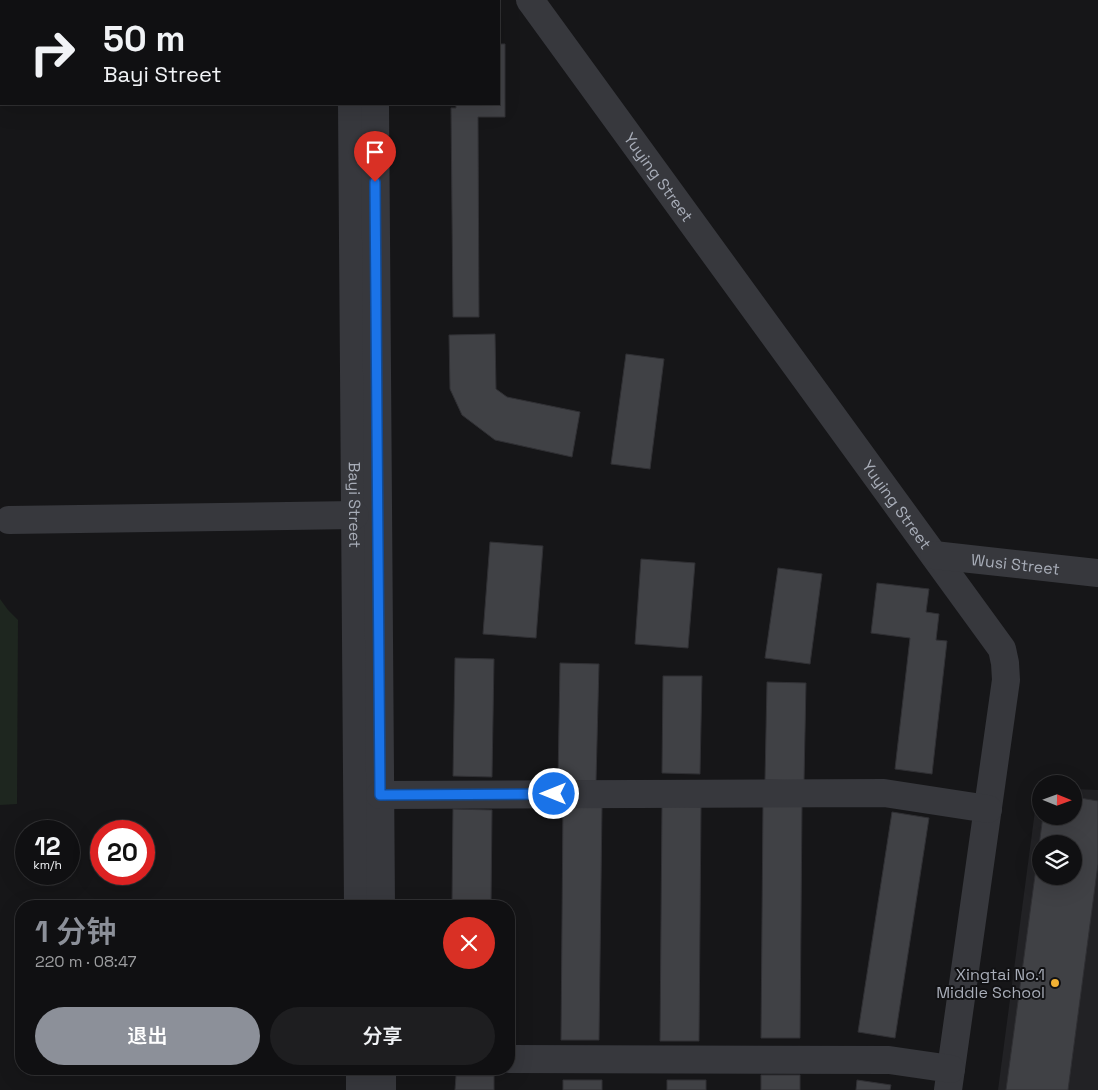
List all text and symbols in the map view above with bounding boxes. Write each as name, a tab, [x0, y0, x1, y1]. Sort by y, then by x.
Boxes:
text: 50 m	[103, 17, 185, 61]
icon: right	[20, 20, 85, 85]
text: Bayi Street	[103, 60, 222, 88]
street label: Yuying Street	[619, 128, 698, 226]
pin	[354, 131, 396, 182]
icon: arrive	[361, 138, 389, 166]
street label: Yuying Street	[858, 456, 936, 553]
street label: Bayi Street	[344, 462, 366, 548]
street label: Wusi Street	[970, 549, 1061, 579]
position arrow	[527, 767, 579, 819]
north arrow	[1032, 775, 1082, 825]
map controls	[1032, 775, 1082, 885]
speed limit sign: 20	[90, 820, 155, 885]
text: 12	[34, 830, 61, 862]
button: layers	[1032, 835, 1082, 885]
text: km/h	[33, 857, 62, 873]
text: 1 分钟	[35, 912, 116, 951]
button: close	[443, 917, 495, 969]
text: 220 m · 08:47	[35, 951, 136, 972]
place label: Xingtai No.1 Middle School	[936, 964, 1045, 1003]
marker: Xingtai No.1 Middle School	[1049, 977, 1061, 989]
button: 退出	[35, 1007, 260, 1065]
button: 分享	[270, 1007, 495, 1065]

